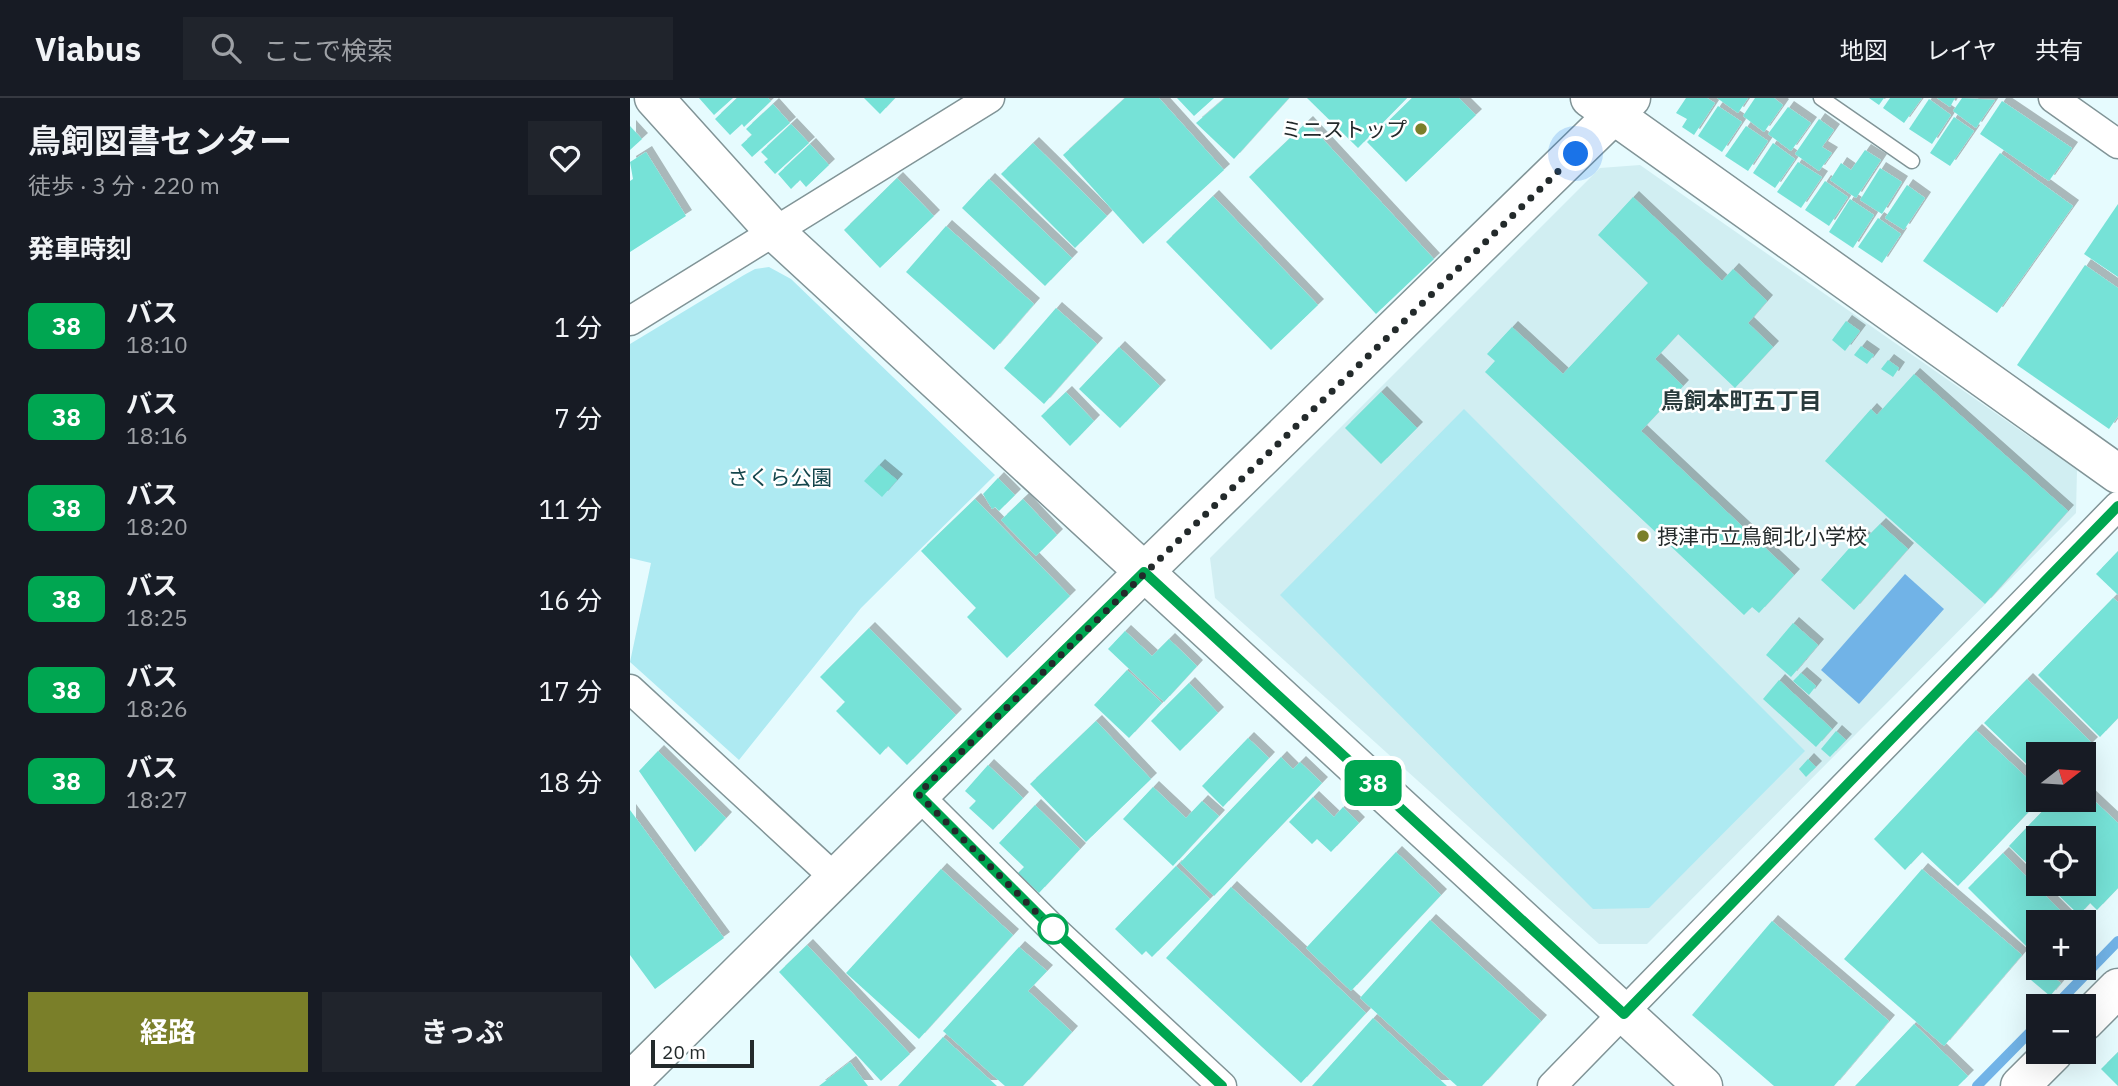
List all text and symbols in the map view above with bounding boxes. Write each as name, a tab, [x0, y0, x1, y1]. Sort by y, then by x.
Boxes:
search box	[183, 17, 673, 80]
text: Viabus	[35, 27, 141, 70]
icon: search	[207, 29, 245, 67]
text: ここで検索	[263, 33, 393, 67]
text: 地図	[1840, 34, 1888, 66]
text: レイヤ	[1926, 34, 1997, 66]
text: 共有	[2035, 34, 2083, 66]
place label: ミニストップ	[1281, 115, 1407, 143]
text: 鳥飼図書センター	[28, 119, 292, 162]
button: heart	[528, 121, 602, 195]
marker: ミニストップ	[1413, 121, 1429, 137]
your location	[1558, 136, 1593, 171]
text: 徒歩 · 3 分 · 220 m	[28, 170, 220, 200]
text: 発車時刻	[28, 231, 132, 265]
text: バス	[126, 295, 178, 329]
text: 38	[52, 310, 81, 342]
text: 1 分	[554, 310, 602, 344]
text: 18:10	[126, 329, 188, 359]
district label: 鳥飼本町五丁目	[1661, 385, 1822, 415]
text: バス	[126, 386, 178, 420]
text: 38	[52, 401, 81, 433]
text: 7 分	[554, 401, 602, 435]
text: 18:16	[126, 420, 188, 450]
park label: さくら公園	[728, 463, 833, 491]
text: バス	[126, 477, 178, 511]
text: 38	[52, 492, 81, 524]
text: 11 分	[539, 492, 602, 526]
text: 18:20	[126, 511, 188, 541]
place label: 摂津市立鳥飼北小学校	[1657, 522, 1867, 550]
marker: 摂津市立鳥飼北小学校	[1635, 528, 1651, 544]
text: バス	[126, 568, 178, 602]
text: 38	[52, 583, 81, 615]
text: 16 分	[539, 583, 602, 617]
text: 18:25	[126, 602, 188, 632]
text: バス	[126, 659, 178, 693]
text: 38	[52, 674, 81, 706]
text: 17 分	[539, 674, 602, 708]
text: 18:26	[126, 693, 188, 723]
north arrow	[2026, 742, 2096, 812]
map controls	[2026, 742, 2096, 1064]
text: バス	[126, 750, 178, 784]
line badge: 38	[1342, 760, 1404, 806]
text: 38	[52, 765, 81, 797]
text: 18 分	[539, 765, 602, 799]
text: 38	[1359, 767, 1387, 799]
text: 18:27	[126, 784, 188, 814]
button: locate	[2026, 826, 2096, 896]
button: +	[2026, 910, 2096, 980]
unlabelled marker	[1038, 914, 1068, 944]
button: 経路	[28, 992, 308, 1072]
button: きっぷ	[322, 992, 602, 1072]
button: −	[2026, 994, 2096, 1064]
scale bar	[651, 1037, 754, 1069]
text: 20 m	[662, 1040, 706, 1064]

